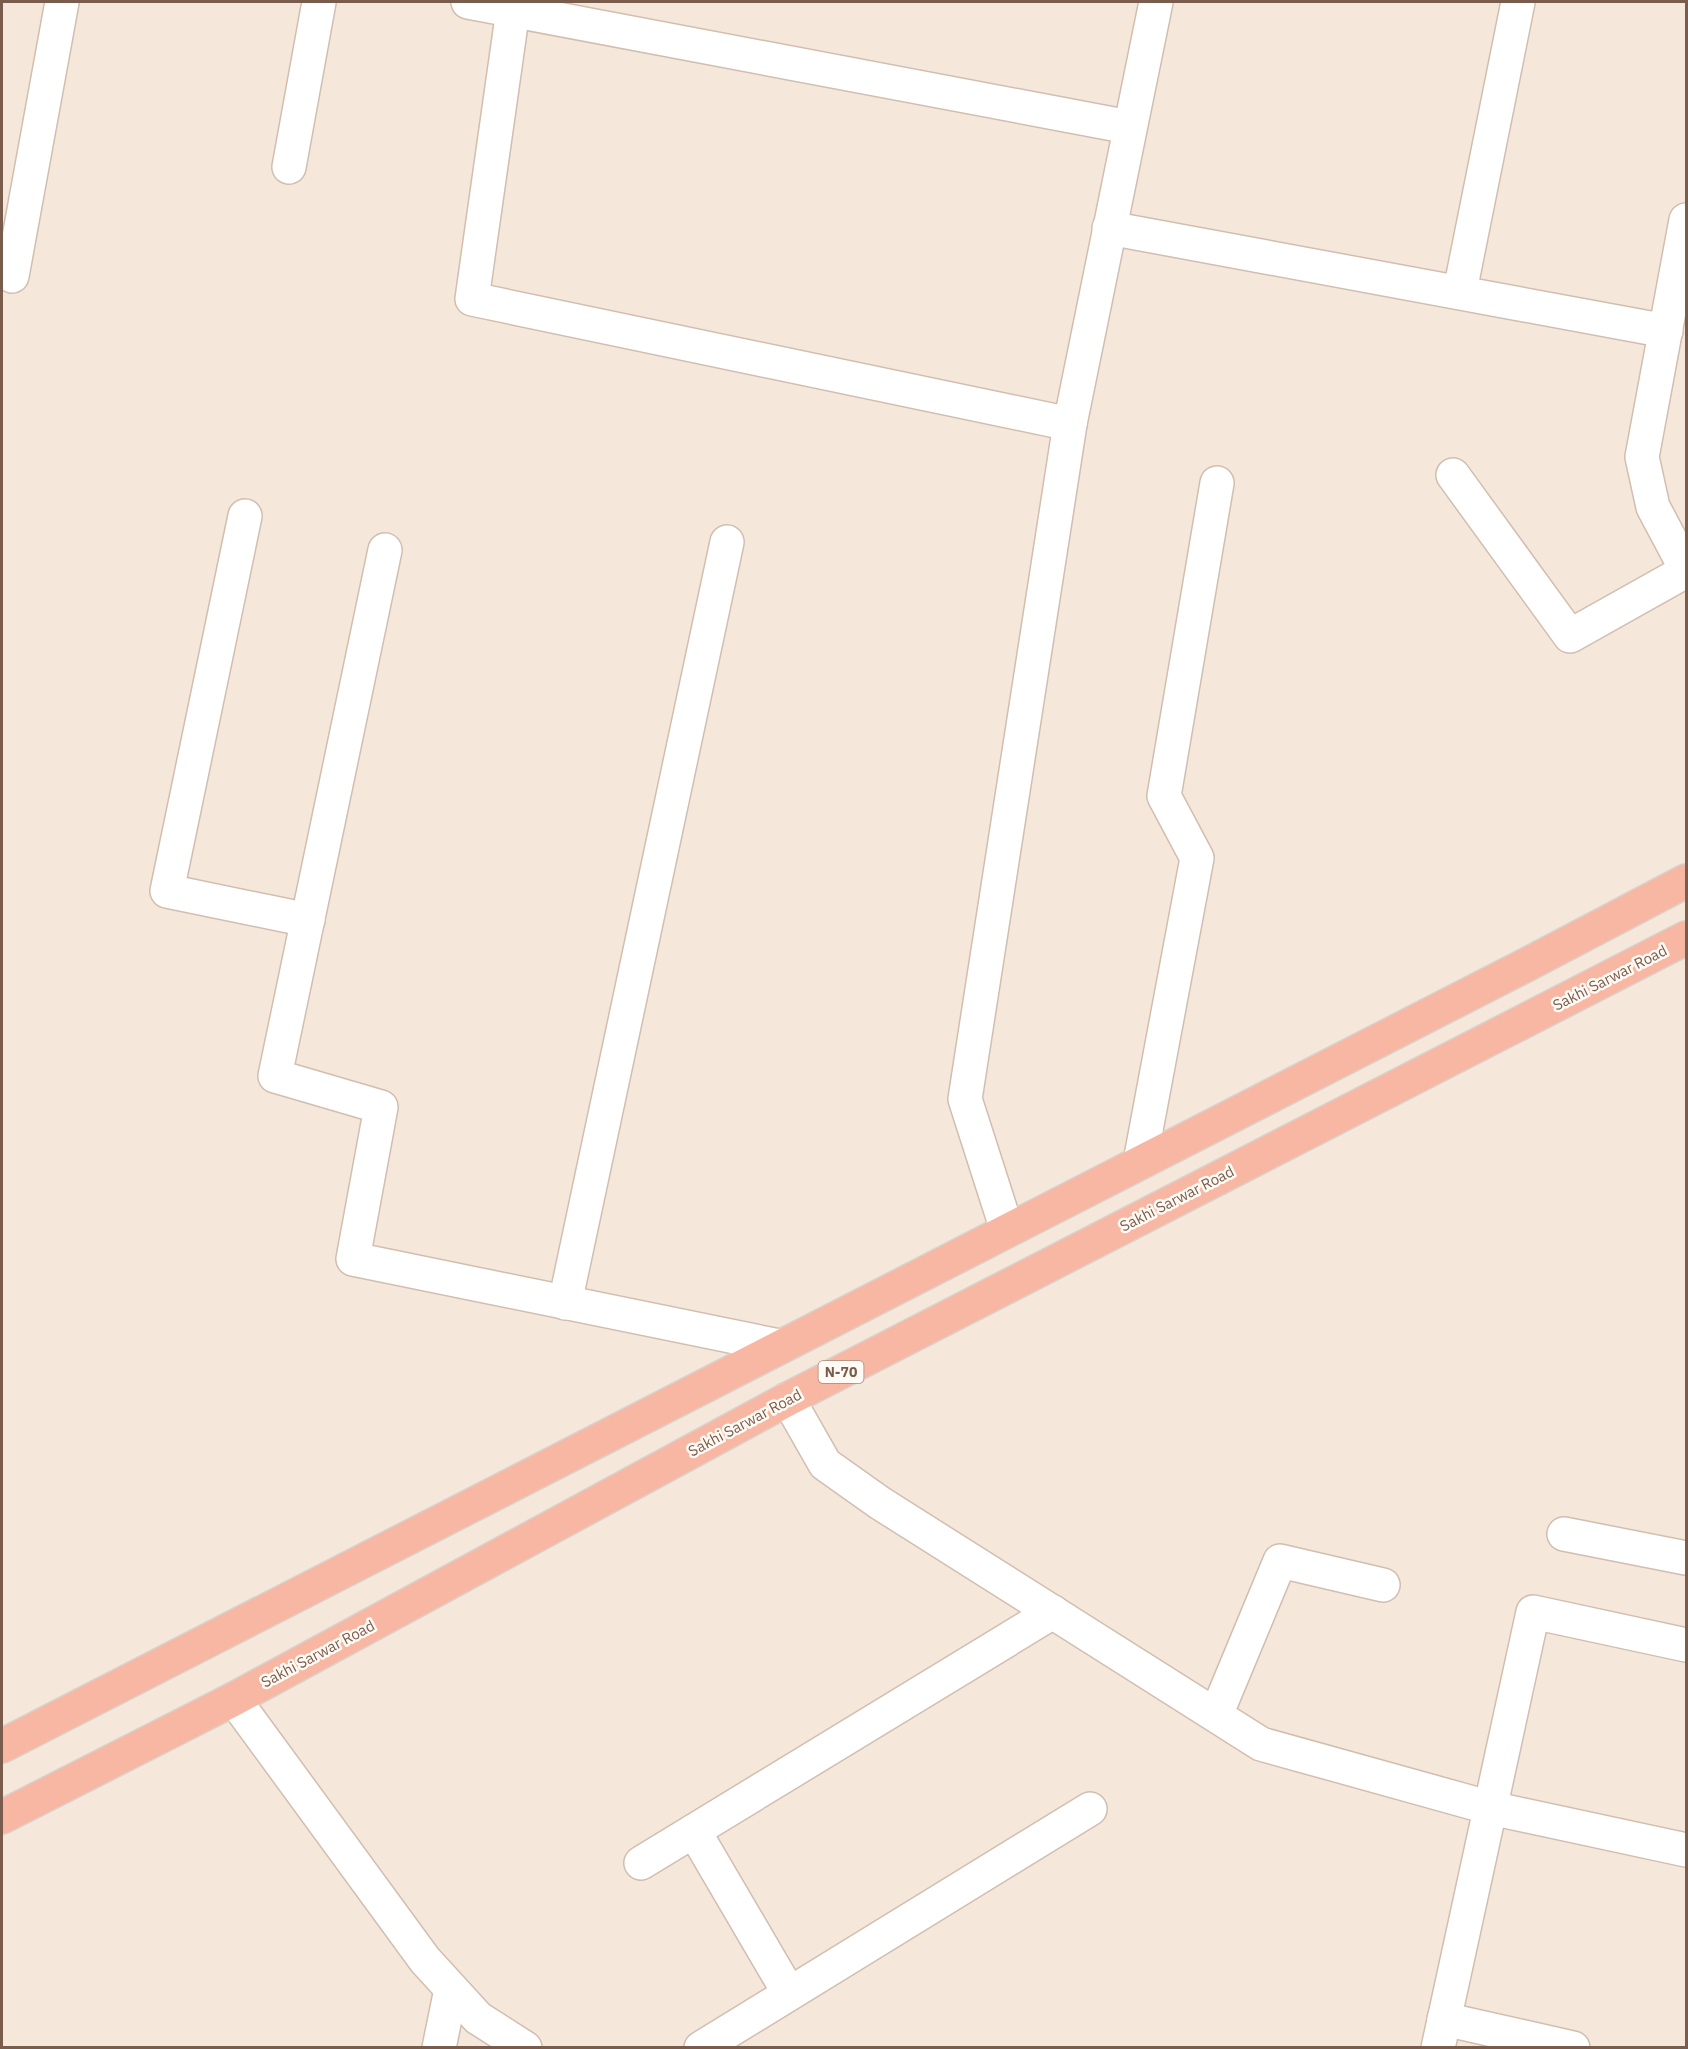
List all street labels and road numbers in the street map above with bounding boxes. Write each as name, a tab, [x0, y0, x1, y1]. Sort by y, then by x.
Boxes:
street label: Sakhi Sarwar Road	[1549, 941, 1670, 1015]
street label: Sakhi Sarwar Road	[1116, 1162, 1237, 1236]
road number: N-70	[818, 1361, 864, 1383]
street label: Sakhi Sarwar Road	[685, 1385, 805, 1460]
street label: Sakhi Sarwar Road	[258, 1616, 378, 1691]

